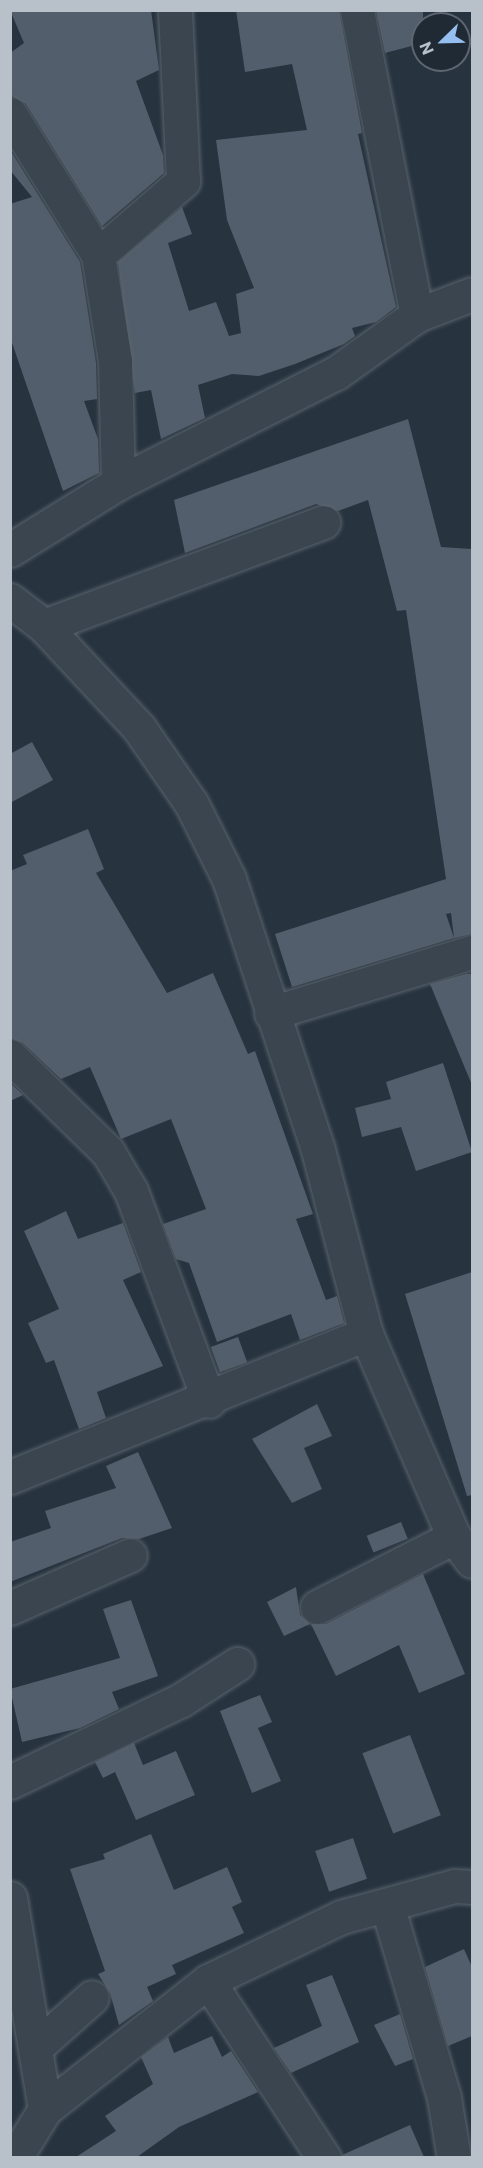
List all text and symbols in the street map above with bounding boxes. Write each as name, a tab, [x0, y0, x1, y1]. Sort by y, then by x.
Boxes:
north arrow	[411, 12, 471, 72]
text: N	[415, 39, 437, 58]

